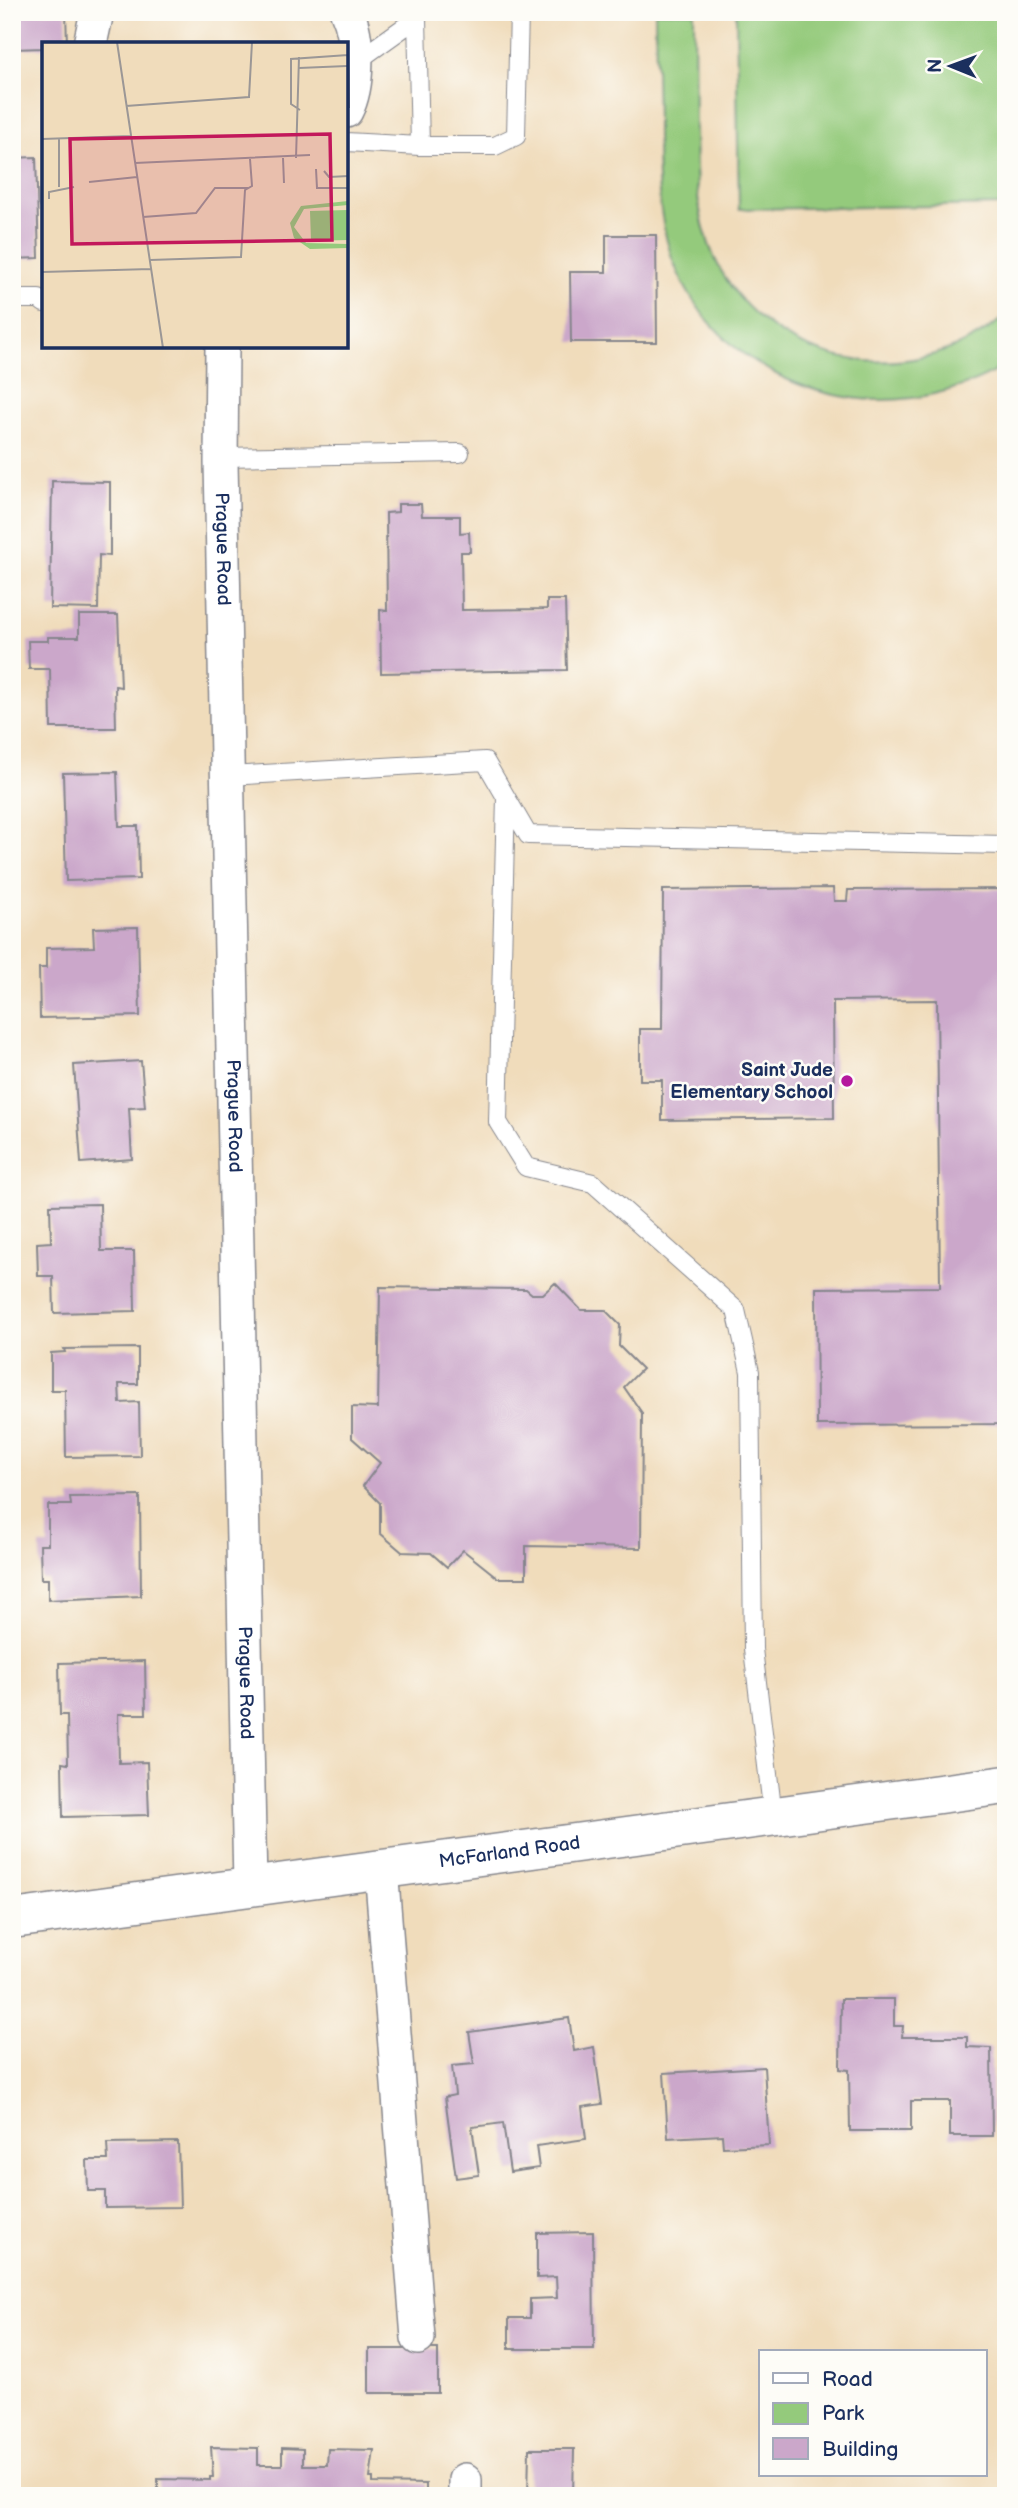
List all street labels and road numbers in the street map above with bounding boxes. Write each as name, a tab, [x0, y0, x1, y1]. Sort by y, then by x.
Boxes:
street label: Prague Road	[210, 492, 235, 606]
street label: Prague Road	[222, 1059, 247, 1173]
street label: Prague Road	[233, 1626, 259, 1740]
street label: McFarland Road	[437, 1831, 582, 1873]

